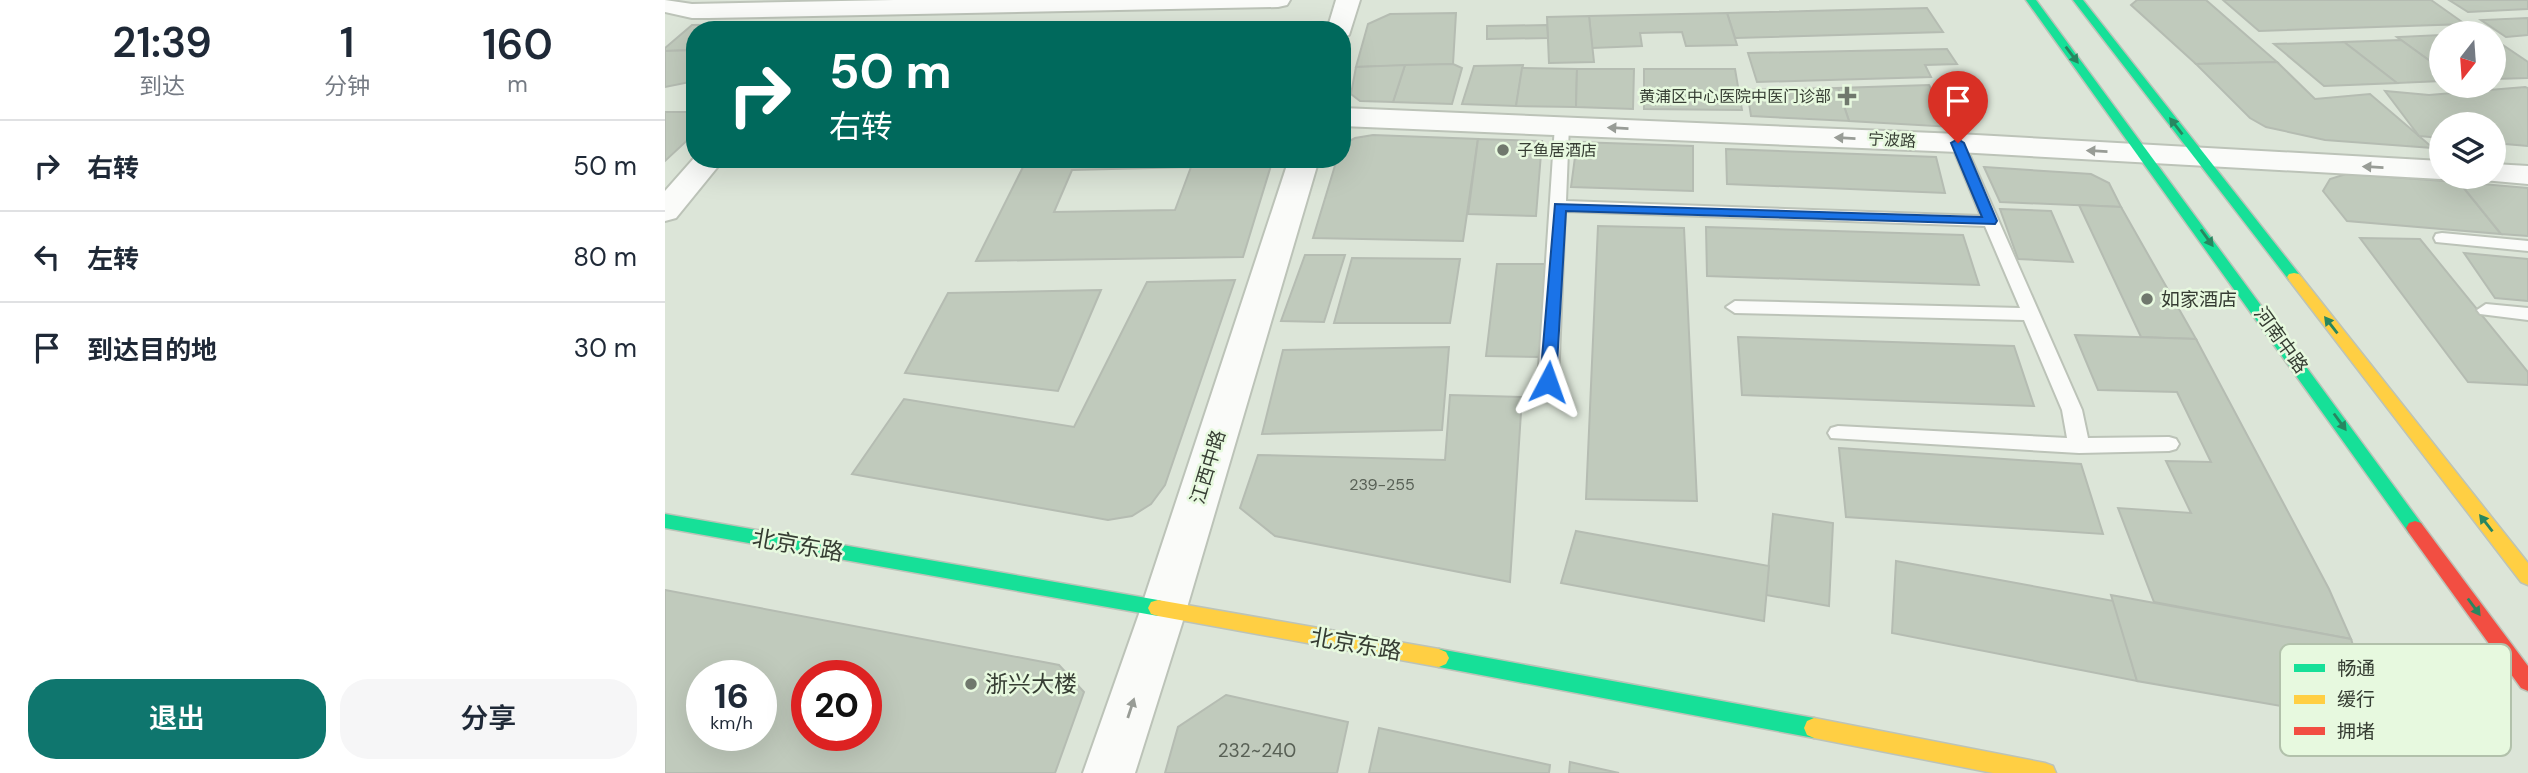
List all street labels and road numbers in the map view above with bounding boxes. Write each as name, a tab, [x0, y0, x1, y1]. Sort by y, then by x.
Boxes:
street label: 宁波路	[1867, 128, 1917, 152]
street label: 河南中路	[2249, 302, 2313, 378]
street label: 江西中路	[1185, 427, 1231, 507]
street label: 北京东路	[750, 522, 846, 568]
street label: 北京东路	[1308, 621, 1404, 667]

